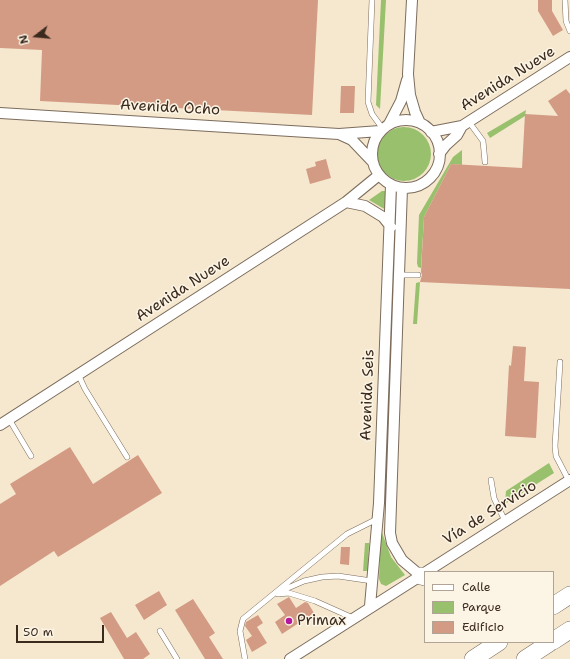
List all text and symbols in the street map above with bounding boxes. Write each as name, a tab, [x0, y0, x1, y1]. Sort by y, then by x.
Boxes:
north arrow	[16, 16, 56, 56]
text: N	[16, 33, 32, 46]
street label: Avenida Nueve	[457, 43, 559, 115]
street label: Avenida Ocho	[120, 96, 220, 120]
street label: Avenida Nueve	[133, 252, 233, 326]
street label: Avenida Seis	[357, 349, 379, 441]
street label: Vía de Servicio	[440, 477, 540, 549]
legend	[424, 571, 554, 643]
text: Calle	[462, 579, 491, 595]
text: Parque	[462, 599, 501, 615]
place label: Primax	[297, 612, 346, 630]
marker: Primax	[284, 616, 294, 626]
scale bar	[18, 617, 106, 643]
text: Edificio	[462, 619, 504, 635]
text: 50 m	[23, 624, 53, 640]

